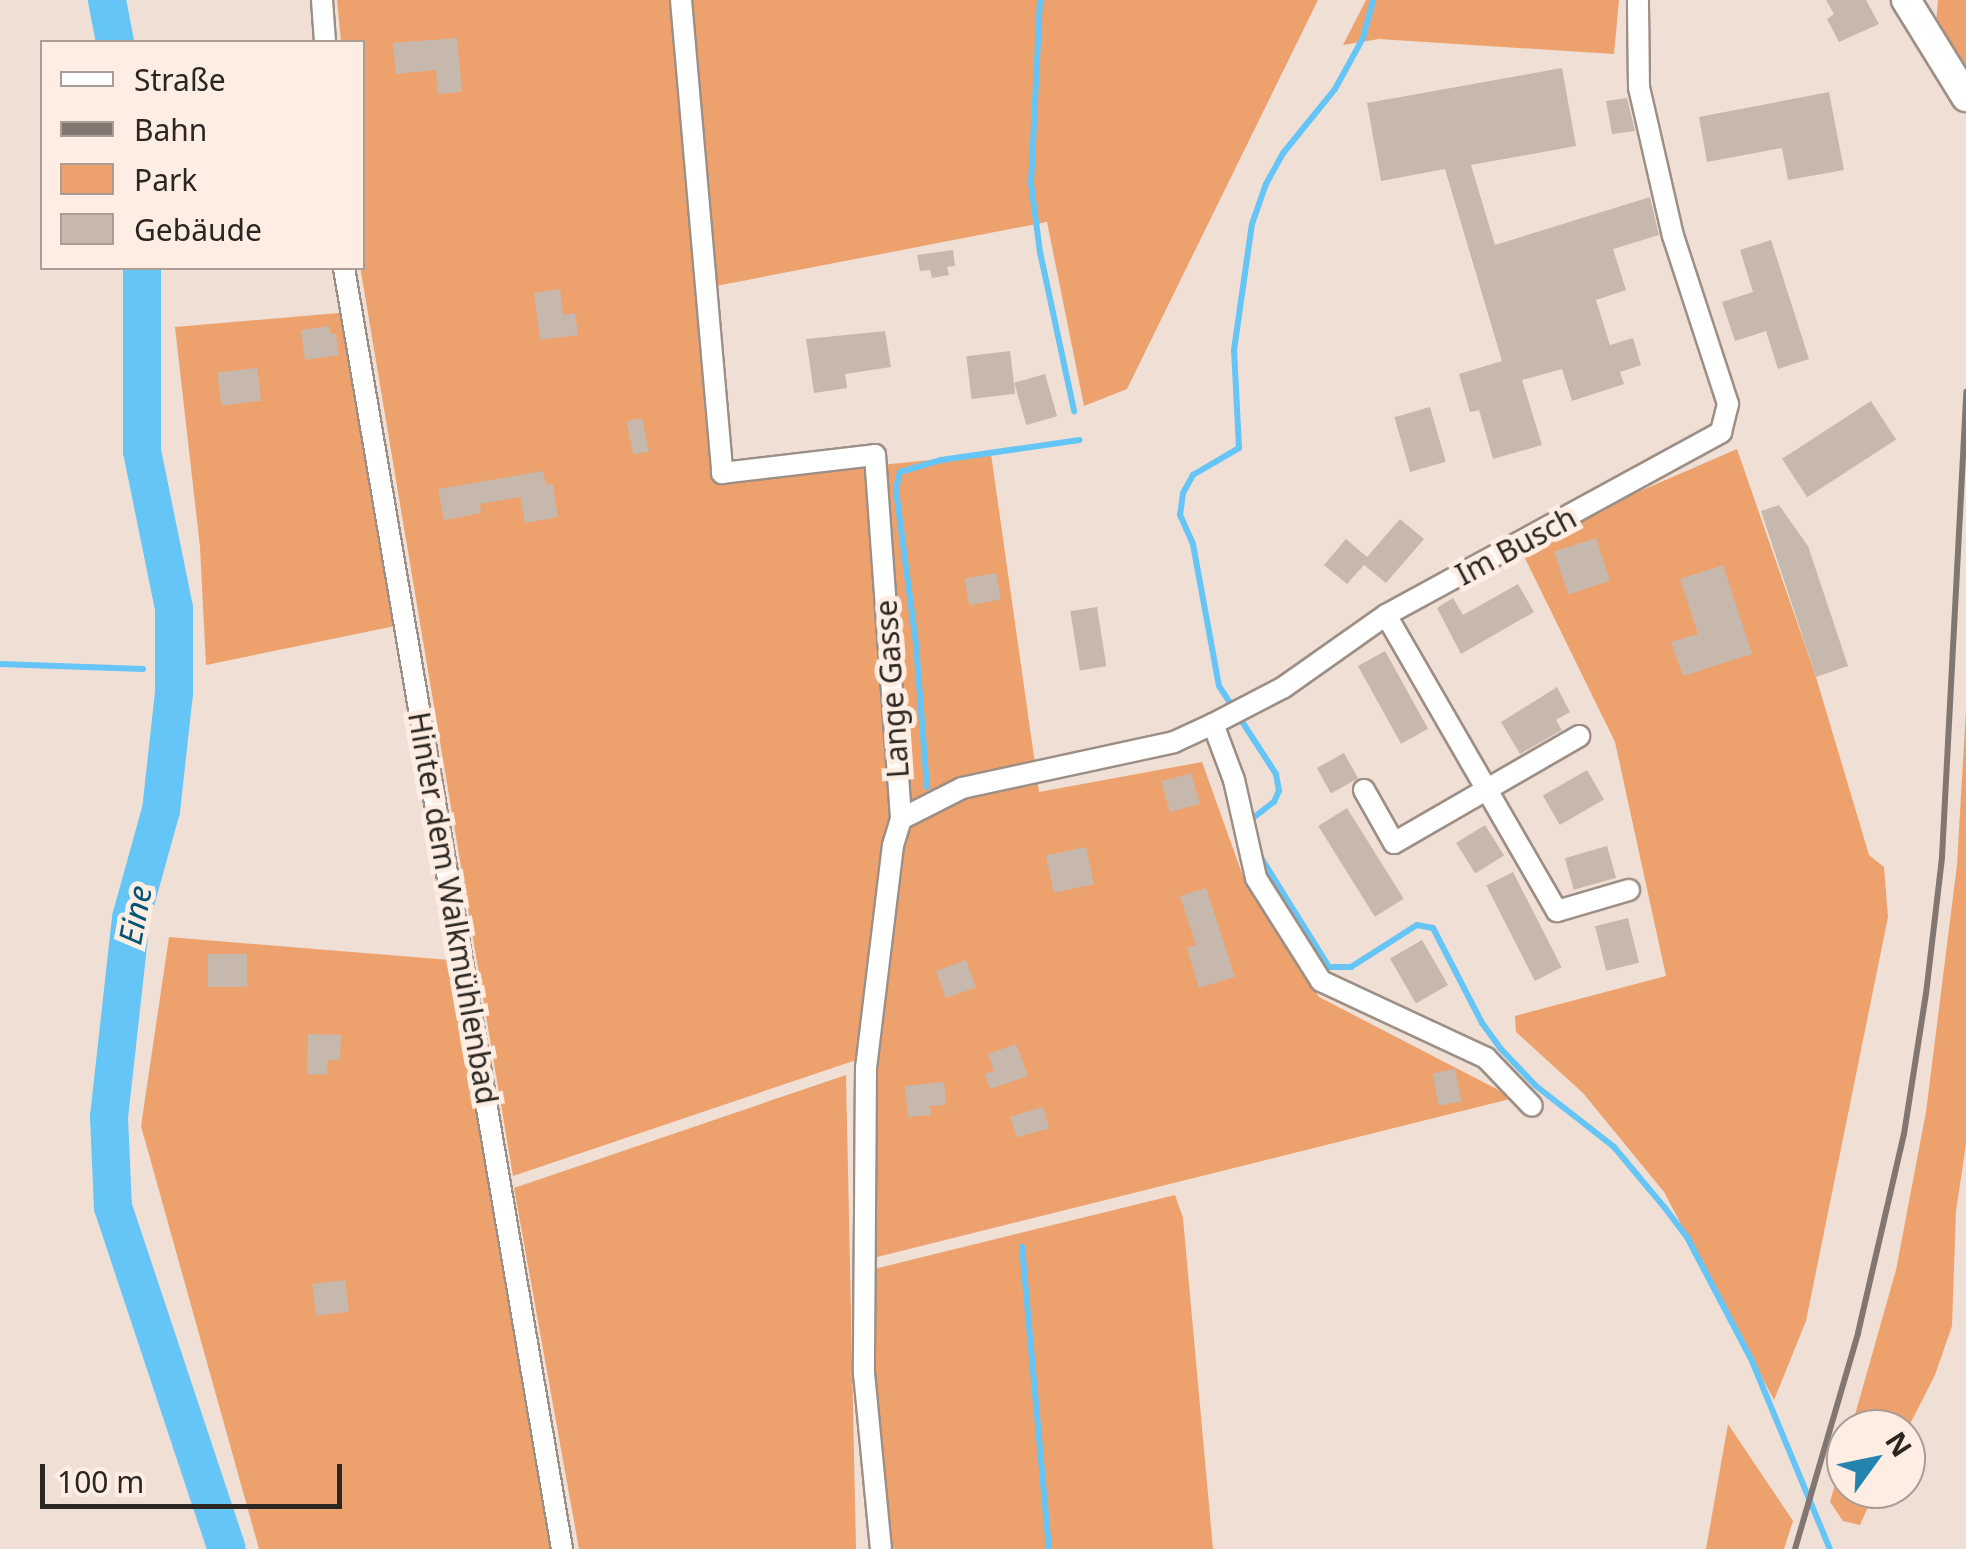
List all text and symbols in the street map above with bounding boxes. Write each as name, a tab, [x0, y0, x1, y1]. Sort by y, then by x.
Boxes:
legend	[40, 40, 365, 270]
text: Straße	[134, 59, 226, 100]
text: Bahn	[134, 109, 207, 150]
text: Park	[134, 159, 197, 200]
text: Gebäude	[134, 209, 262, 250]
street label: Im Busch	[1450, 499, 1582, 593]
street label: Lange Gasse	[868, 599, 916, 779]
street label: Hinter dem Walkmühlenbad	[401, 709, 505, 1107]
water label: Eine	[111, 882, 159, 948]
north arrow	[1826, 1409, 1926, 1509]
text: N	[1877, 1424, 1922, 1464]
scale bar	[45, 1444, 348, 1506]
text: 100 m	[57, 1461, 144, 1502]

